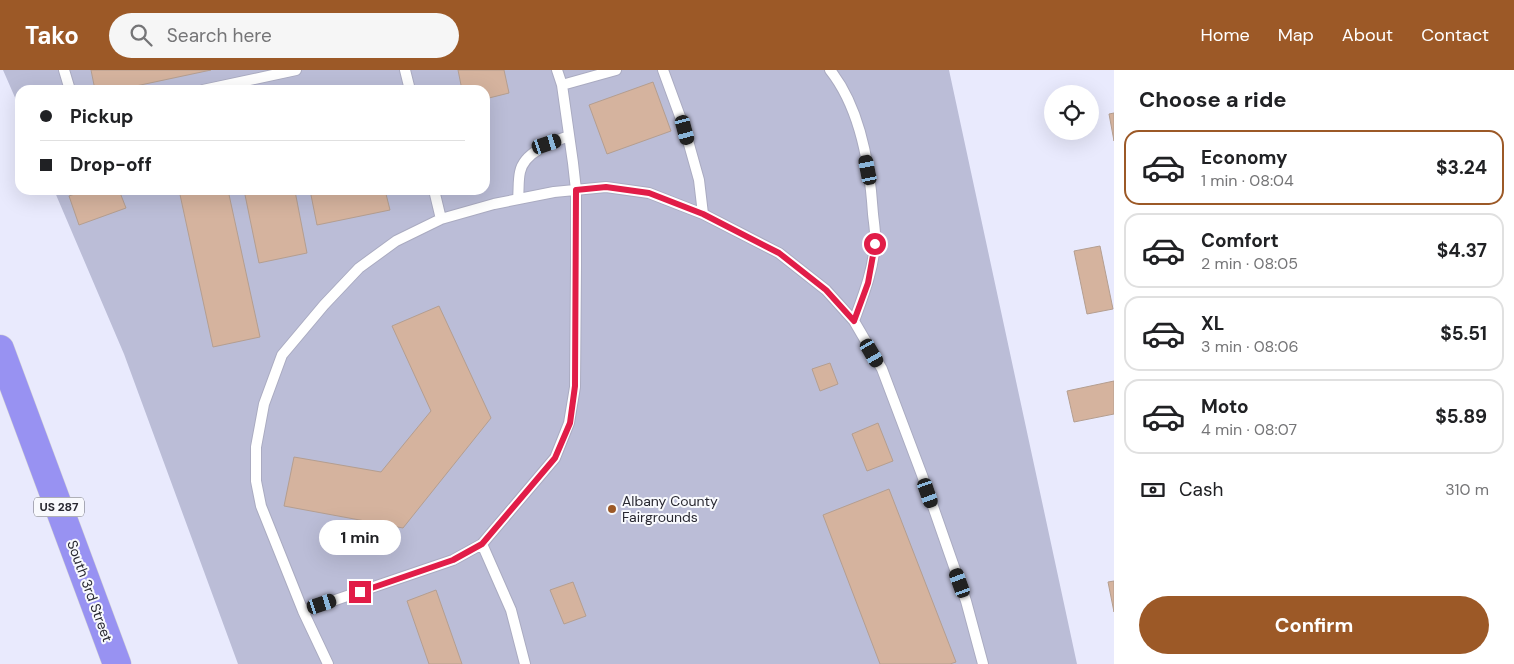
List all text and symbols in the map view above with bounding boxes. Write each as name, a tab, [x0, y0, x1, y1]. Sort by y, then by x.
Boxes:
search box	[109, 13, 459, 58]
text: Tako	[25, 20, 79, 51]
icon: search	[127, 21, 155, 49]
text: Search here	[167, 23, 272, 48]
text: Home	[1200, 23, 1250, 47]
text: Map	[1278, 23, 1314, 47]
text: About	[1342, 23, 1393, 47]
text: Contact	[1421, 23, 1489, 47]
map controls	[1044, 85, 1099, 140]
button: locate	[1044, 85, 1099, 140]
text: Choose a ride	[1139, 85, 1287, 114]
text: Pickup	[70, 104, 134, 129]
car	[673, 114, 696, 146]
car	[530, 132, 563, 156]
icon: car	[1141, 145, 1186, 190]
text: Economy	[1201, 145, 1288, 170]
text: Drop-off	[70, 152, 152, 177]
car	[857, 154, 878, 186]
text: $3.24	[1436, 155, 1487, 180]
text: 1 min · 08:04	[1201, 170, 1294, 191]
icon: car	[1141, 228, 1186, 273]
text: Comfort	[1201, 228, 1279, 253]
route start	[864, 233, 886, 255]
text: $4.37	[1437, 238, 1487, 263]
text: 2 min · 08:05	[1201, 253, 1298, 274]
icon: car	[1141, 311, 1186, 356]
text: XL	[1201, 311, 1224, 336]
text: $5.51	[1440, 321, 1487, 346]
car	[858, 336, 885, 370]
text: 3 min · 08:06	[1201, 336, 1299, 357]
icon: car	[1141, 394, 1186, 439]
text: Moto	[1201, 394, 1249, 419]
text: $5.89	[1435, 404, 1487, 429]
text: 4 min · 08:07	[1201, 419, 1297, 440]
car	[916, 476, 939, 510]
icon: cash	[1139, 476, 1167, 504]
text: Cash	[1179, 477, 1223, 502]
text: 310 m	[1445, 479, 1489, 500]
place label: Albany County Fairgrounds	[622, 492, 718, 526]
road number: US 287	[34, 498, 84, 517]
marker: Albany County Fairgrounds	[606, 503, 618, 515]
callout: 1 min	[319, 520, 401, 554]
text: 1 min	[341, 527, 379, 548]
street label: South 3rd Street	[63, 538, 117, 644]
car	[947, 566, 972, 600]
route end	[349, 581, 371, 603]
car	[305, 592, 338, 616]
button: Confirm	[1139, 596, 1489, 654]

